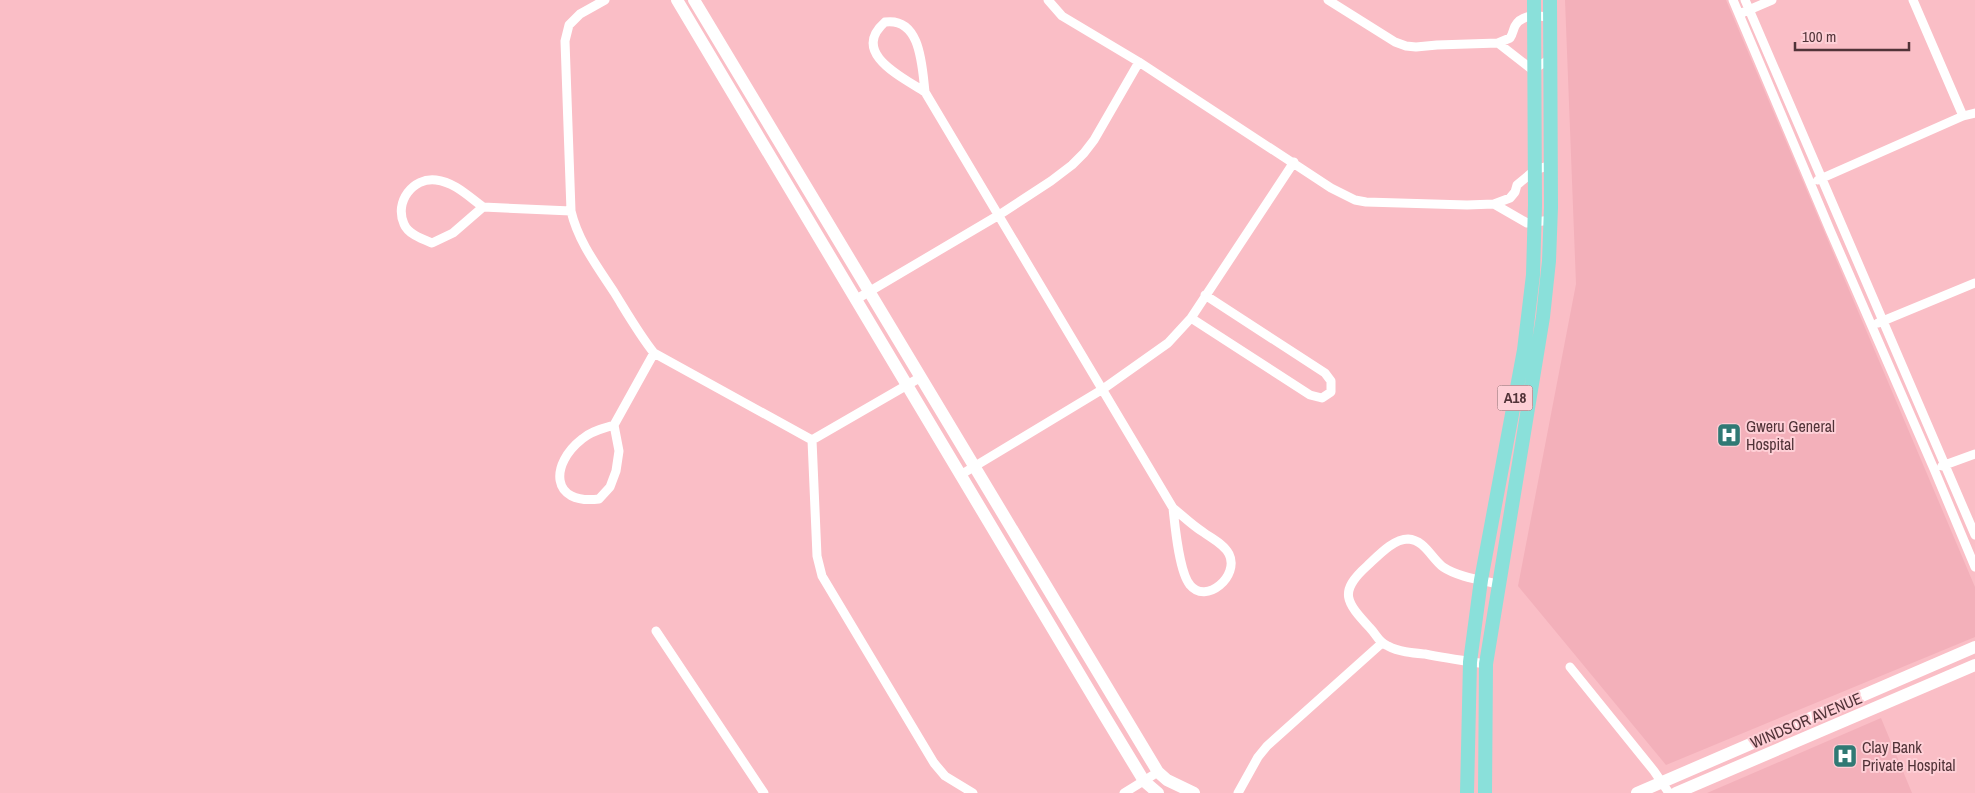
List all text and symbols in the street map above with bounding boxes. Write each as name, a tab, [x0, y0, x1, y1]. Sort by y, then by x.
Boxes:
scale bar	[1795, 20, 1909, 52]
text: 100 m	[1802, 26, 1836, 47]
road number: A18	[1498, 386, 1532, 410]
place label: Gweru General Hospital	[1746, 415, 1835, 455]
hospital icon: Gweru General Hospital	[1716, 422, 1742, 448]
street label: WINDSOR AVENUE	[1747, 687, 1865, 753]
place label: Clay Bank Private Hospital	[1862, 736, 1955, 776]
hospital icon: Clay Bank Private Hospital	[1832, 743, 1858, 769]

